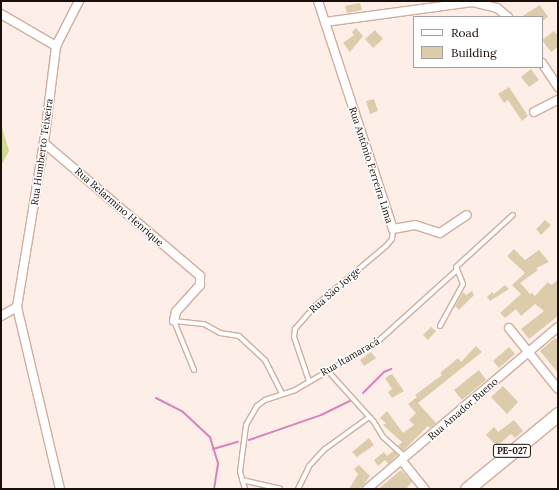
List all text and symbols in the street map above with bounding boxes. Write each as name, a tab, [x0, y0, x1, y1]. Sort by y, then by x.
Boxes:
legend	[413, 16, 543, 68]
text: Road	[451, 25, 479, 40]
text: Building	[451, 45, 497, 60]
street label: Rua Humberto Teixeira	[29, 98, 55, 206]
street label: Rua Antônio Ferreira Lima	[346, 105, 396, 225]
street label: Rua Belarmino Henrique	[72, 165, 166, 249]
street label: Rua São Jorge	[307, 264, 363, 316]
street label: Rua Itamaracá	[318, 335, 382, 379]
street label: Rua Amador Bueno	[426, 375, 500, 443]
road number: PE-027	[492, 444, 532, 458]

